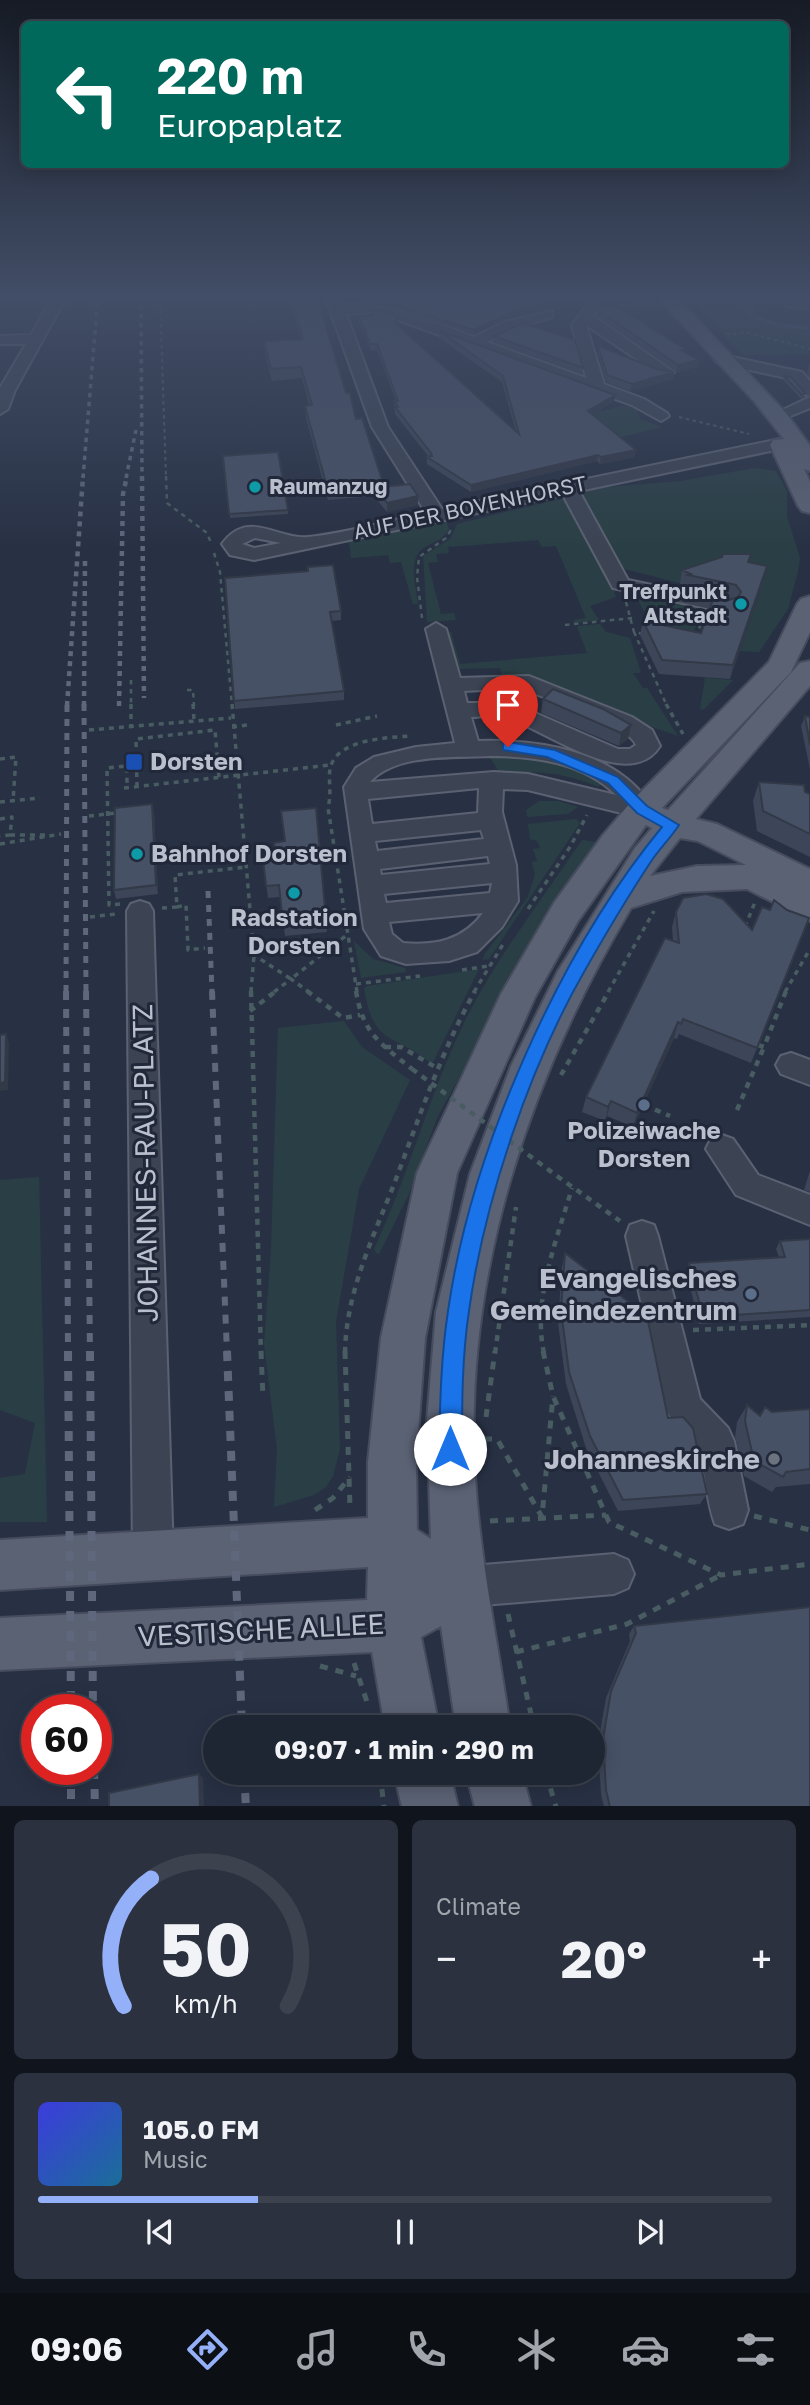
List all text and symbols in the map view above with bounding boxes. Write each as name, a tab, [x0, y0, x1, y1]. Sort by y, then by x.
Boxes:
text: 220 m	[157, 46, 304, 105]
icon: left	[42, 49, 133, 140]
text: Europaplatz	[157, 106, 342, 144]
street label: AUF DER BOVENHORST	[351, 470, 589, 544]
place label: Raumanzug	[269, 473, 387, 499]
marker: Raumanzug	[247, 479, 263, 495]
place label: Treffpunkt Altstadt	[619, 578, 727, 628]
marker: Treffpunkt Altstadt	[733, 596, 749, 612]
pin	[478, 675, 538, 747]
icon: arrive	[489, 686, 527, 724]
place label: Dorsten	[150, 746, 243, 775]
marker: Dorsten	[124, 752, 144, 772]
place label: Bahnhof Dorsten	[151, 838, 347, 867]
marker: Bahnhof Dorsten	[129, 846, 145, 862]
marker: Radstation Dorsten	[286, 885, 302, 901]
place label: Radstation Dorsten	[231, 902, 357, 959]
street label: JOHANNES-RAU-PLATZ	[125, 1004, 164, 1322]
marker: Polizeiwache Dorsten	[636, 1097, 652, 1113]
place label: Polizeiwache Dorsten	[567, 1115, 721, 1172]
place label: Evangelisches Gemeindezentrum	[490, 1261, 737, 1326]
marker: Evangelisches Gemeindezentrum	[743, 1286, 759, 1302]
position arrow	[413, 1412, 487, 1486]
place label: Johanneskirche	[544, 1442, 760, 1475]
marker: Johanneskirche	[766, 1451, 782, 1467]
street label: VESTISCHE ALLEE	[137, 1607, 385, 1652]
speed limit sign: 60	[21, 1694, 112, 1785]
text: 09:07 · 1 min · 290 m	[274, 1734, 534, 1765]
text: Climate	[436, 1892, 521, 1920]
text: 50	[160, 1905, 252, 1992]
text: 20°	[561, 1927, 647, 1989]
text: −	[436, 1936, 457, 1981]
text: +	[751, 1936, 772, 1981]
text: km/h	[174, 1987, 238, 2018]
text: 105.0 FM	[143, 2114, 259, 2145]
text: Music	[143, 2145, 208, 2173]
icon: previous	[141, 2213, 179, 2251]
icon: pause	[386, 2213, 424, 2251]
icon: next	[631, 2213, 669, 2251]
icon: directions	[183, 2325, 232, 2374]
icon: music	[293, 2325, 342, 2374]
icon: phone	[402, 2325, 451, 2374]
icon: climate	[512, 2325, 561, 2374]
icon: car	[621, 2325, 670, 2374]
icon: filters	[731, 2325, 780, 2374]
text: 09:06	[30, 2330, 123, 2368]

